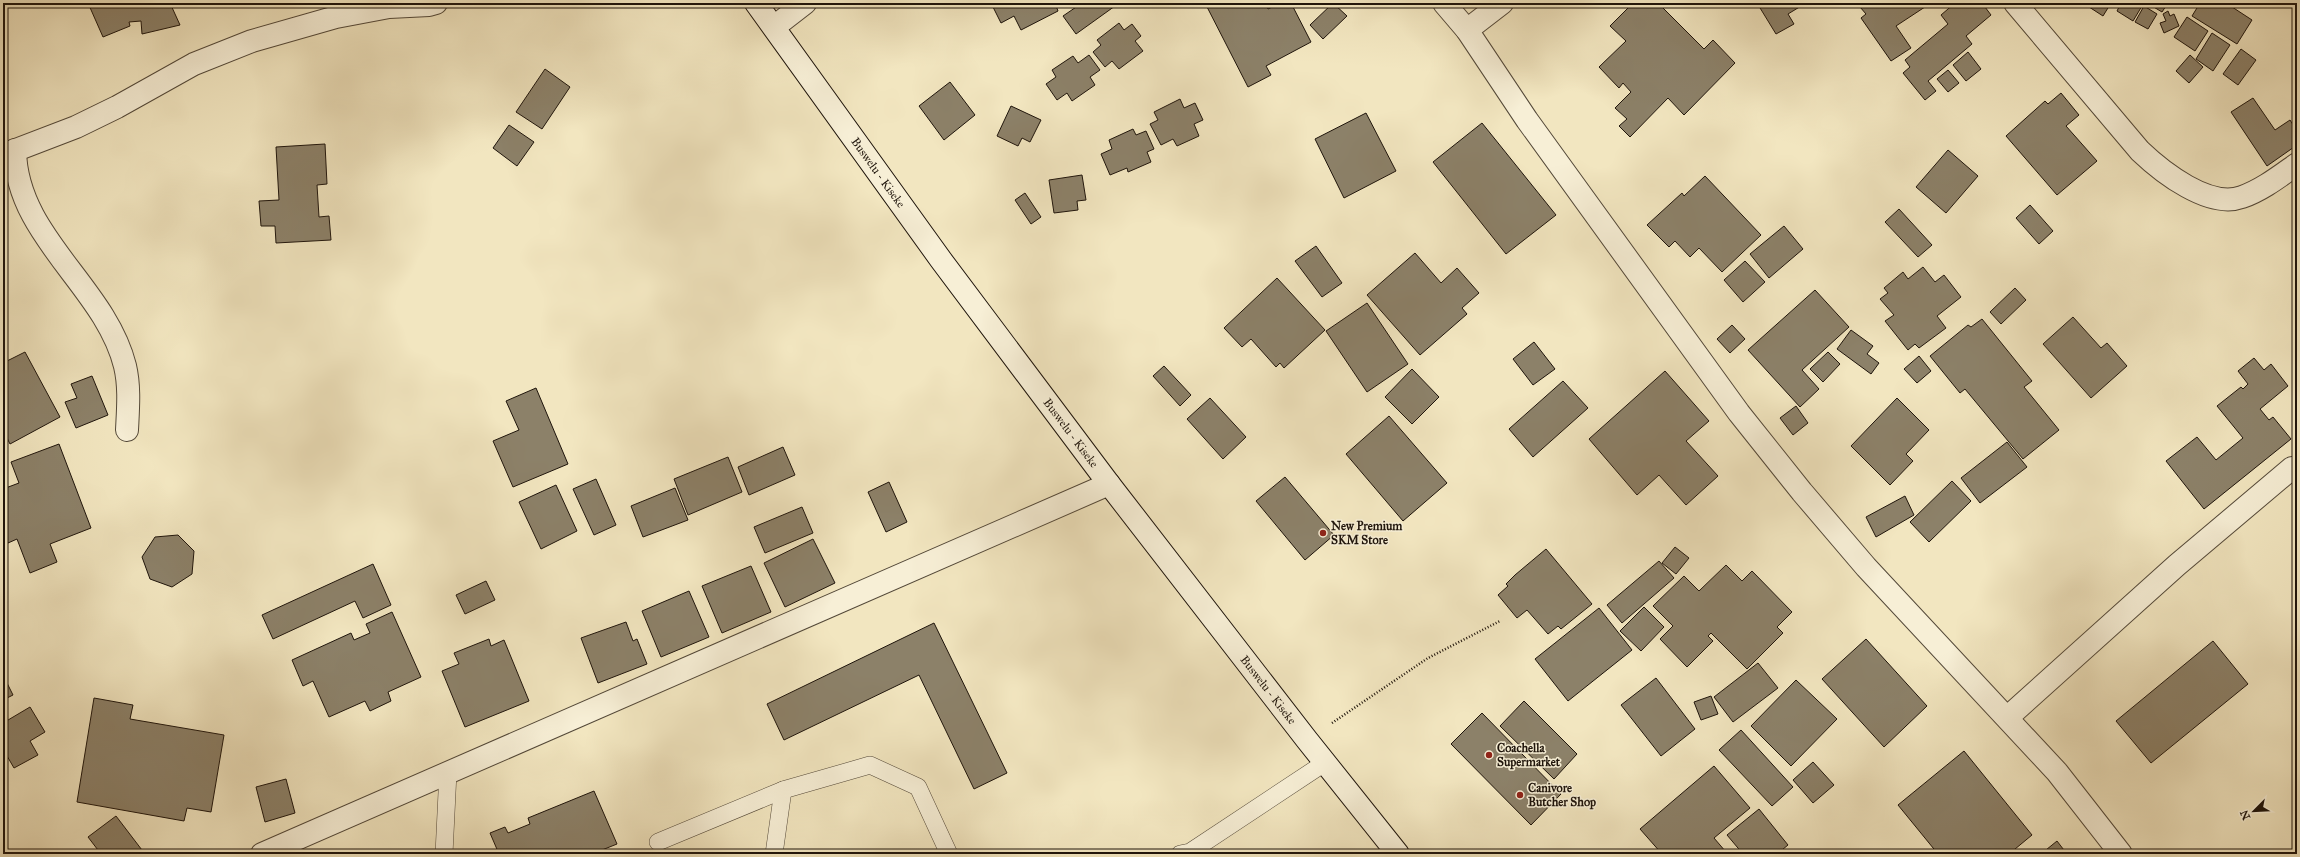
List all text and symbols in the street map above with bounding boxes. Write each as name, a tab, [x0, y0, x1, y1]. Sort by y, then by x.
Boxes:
street label: Buswelu - Kiseke	[848, 135, 908, 210]
street label: Buswelu - Kiseke	[1040, 396, 1101, 470]
place label: New Premium SKM Store	[1331, 519, 1403, 547]
marker: New Premium SKM Store	[1318, 528, 1328, 538]
street label: Buswelu - Kiseke	[1237, 653, 1299, 727]
place label: Coachella Supermarket	[1497, 741, 1561, 770]
marker: Coachella Supermarket	[1484, 750, 1494, 760]
place label: Canivore Butcher Shop	[1528, 781, 1596, 810]
marker: Canivore Butcher Shop	[1515, 790, 1525, 800]
north arrow	[2234, 791, 2274, 831]
text: N	[2237, 807, 2253, 822]

